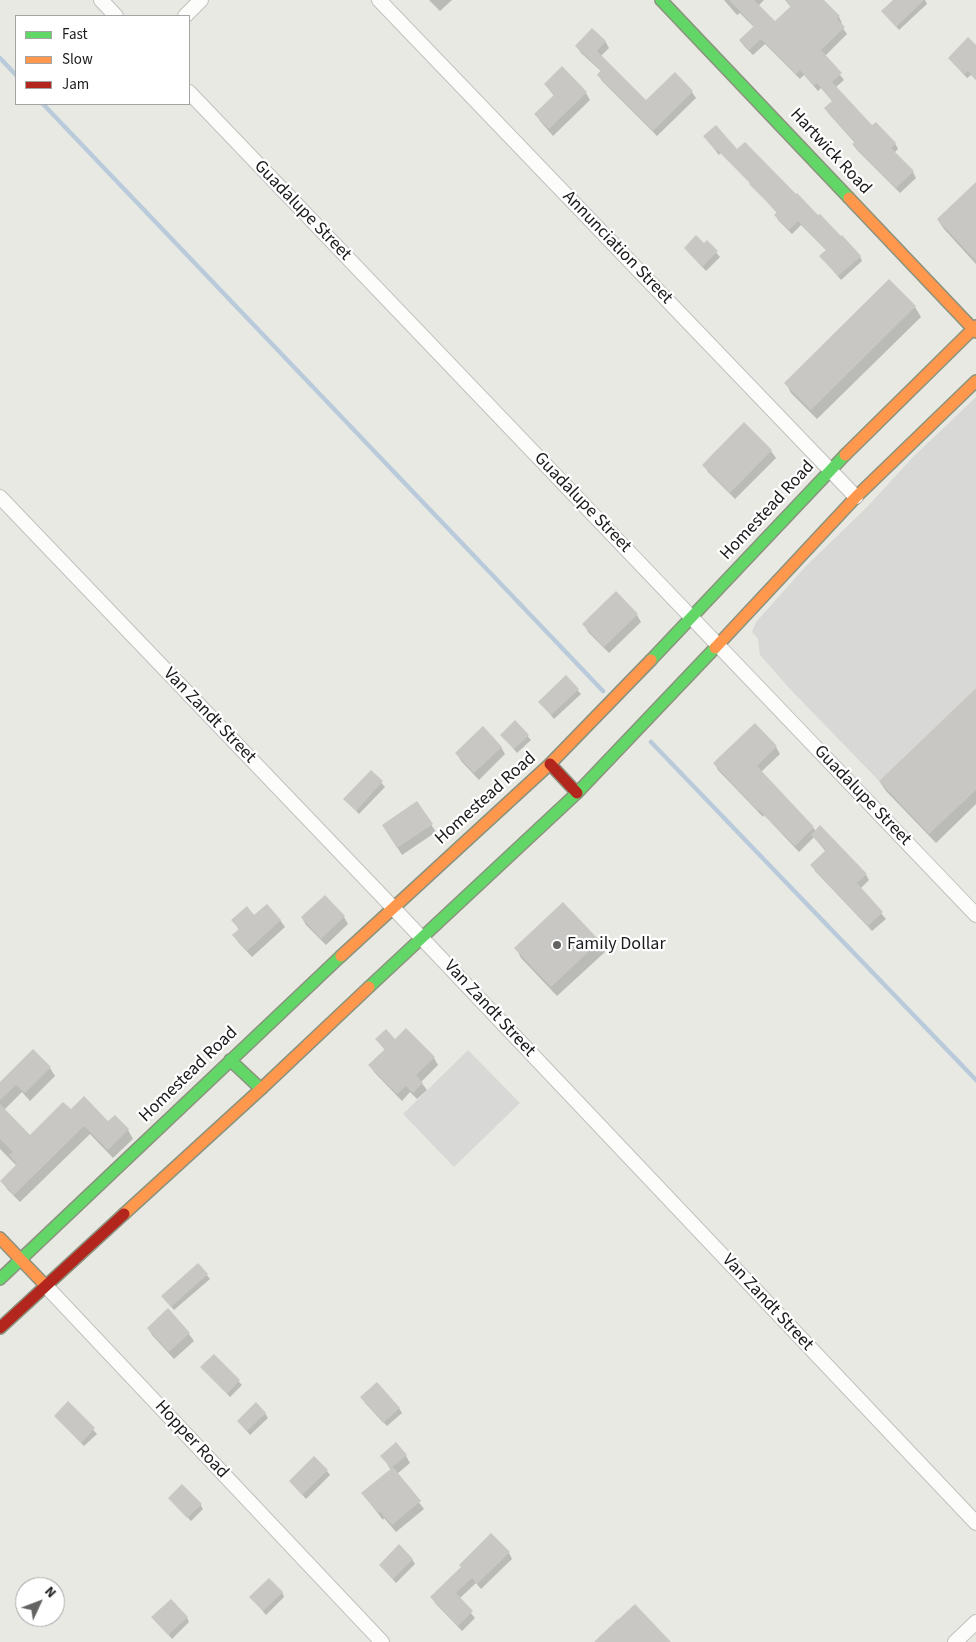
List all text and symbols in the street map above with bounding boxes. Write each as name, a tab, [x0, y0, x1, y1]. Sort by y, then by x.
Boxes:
legend	[15, 15, 190, 105]
text: Fast	[62, 24, 88, 45]
text: Slow	[62, 49, 93, 70]
text: Jam	[62, 74, 89, 95]
street label: Hartwick Road	[785, 104, 875, 200]
street label: Guadalupe Street	[249, 156, 355, 266]
street label: Annunciation Street	[557, 187, 677, 309]
street label: Guadalupe Street	[529, 448, 635, 558]
street label: Homestead Road	[716, 457, 820, 565]
street label: Van Zandt Street	[158, 664, 260, 768]
street label: Guadalupe Street	[809, 741, 915, 851]
street label: Homestead Road	[431, 748, 541, 850]
place label: Family Dollar	[567, 934, 666, 956]
marker: Family Dollar	[551, 939, 563, 951]
street label: Van Zandt Street	[439, 956, 539, 1062]
street label: Homestead Road	[135, 1023, 243, 1127]
street label: Van Zandt Street	[717, 1250, 817, 1356]
street label: Hopper Road	[149, 1396, 233, 1484]
north arrow	[15, 1577, 65, 1627]
text: N	[40, 1582, 61, 1603]

